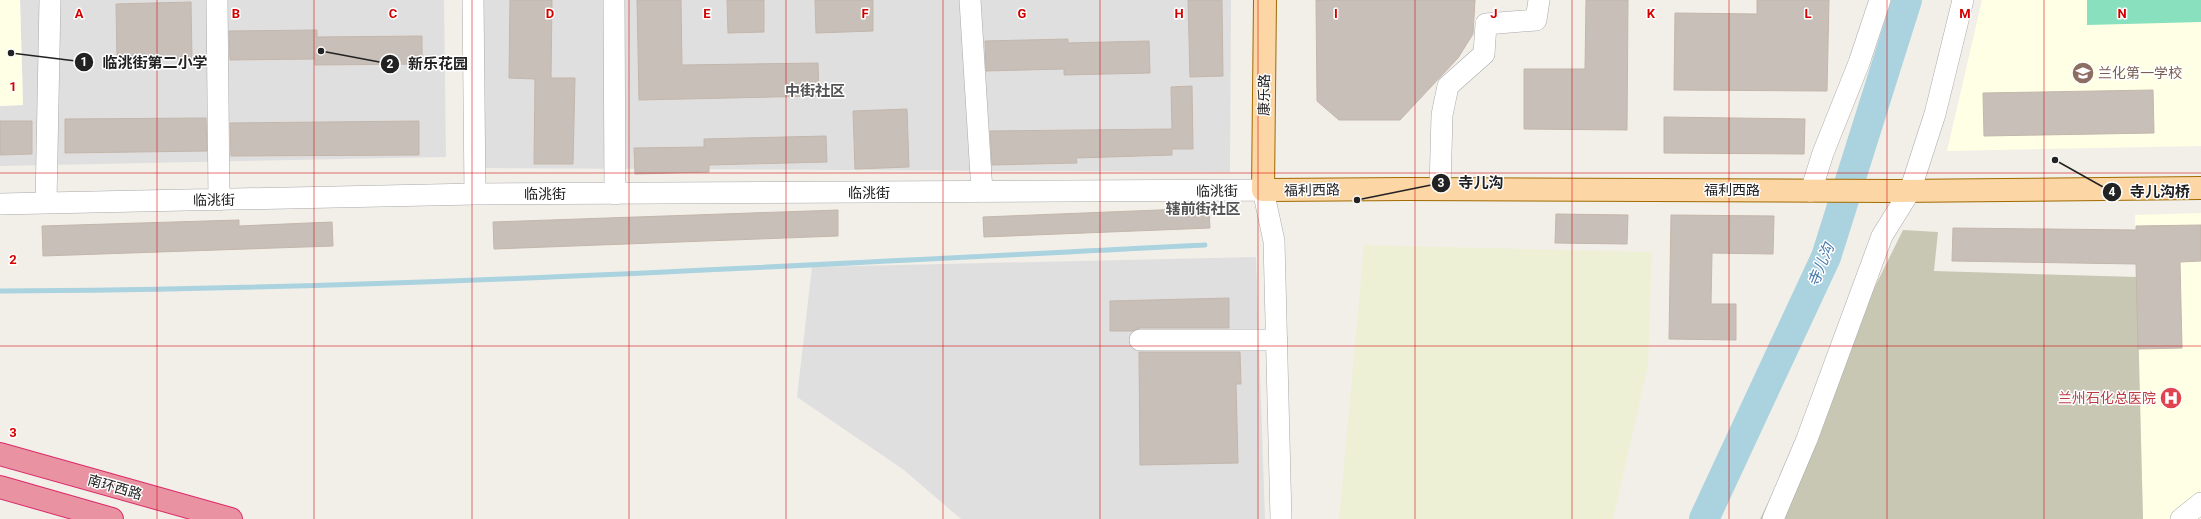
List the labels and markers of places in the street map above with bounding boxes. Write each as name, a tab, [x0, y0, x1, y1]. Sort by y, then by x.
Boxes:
callout: 临洮街第二小学	[74, 49, 215, 76]
callout: 新乐花园	[380, 51, 476, 78]
school or university icon: 兰化第一学校	[2070, 60, 2096, 86]
place label: 兰化第一学校	[2098, 65, 2182, 81]
callout: 寺儿沟	[1431, 169, 1512, 196]
callout: 寺儿沟桥	[2102, 178, 2198, 205]
hospital icon: 兰州石化总医院	[2158, 385, 2184, 411]
place label: 兰州石化总医院	[2058, 390, 2156, 406]

